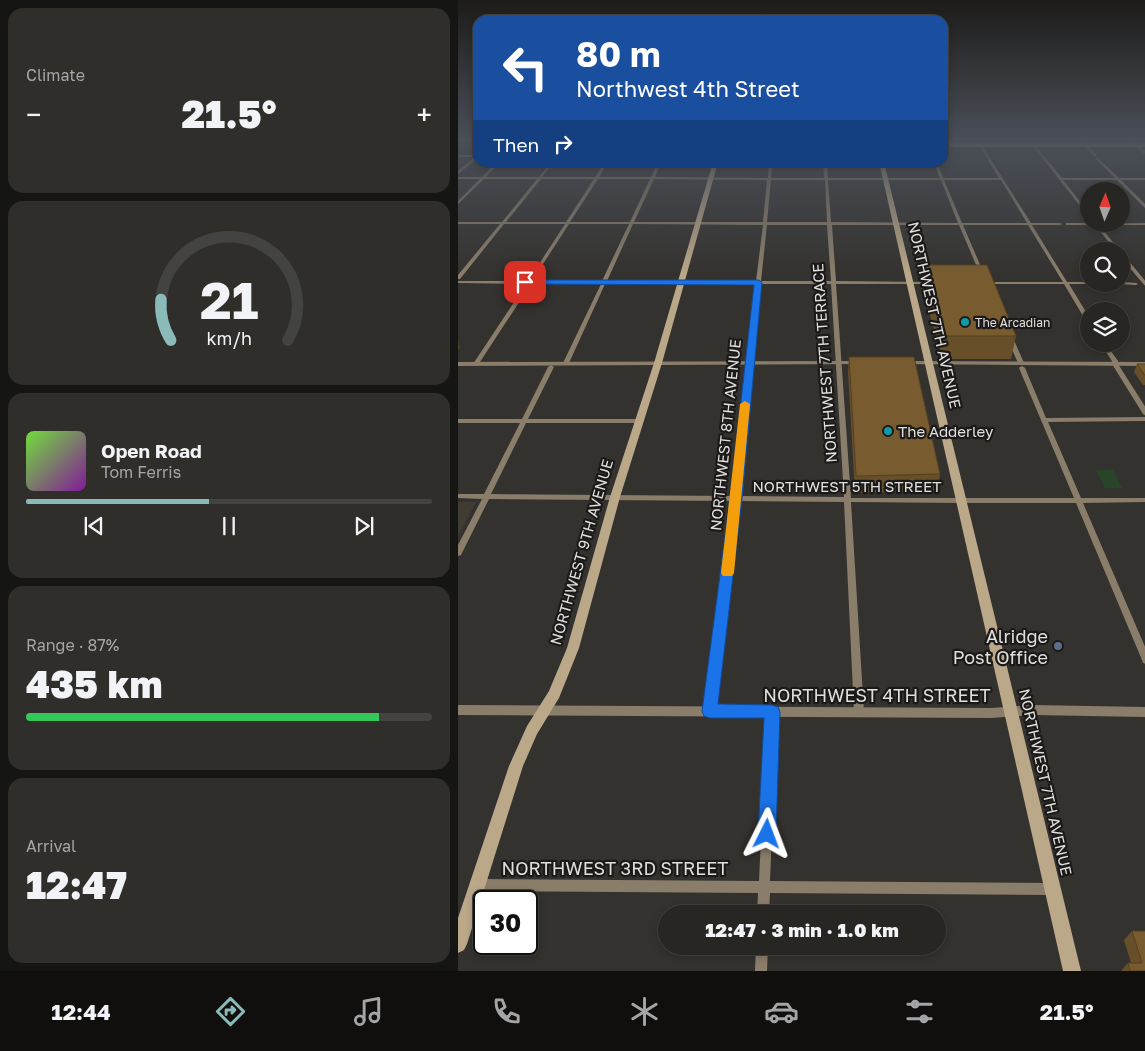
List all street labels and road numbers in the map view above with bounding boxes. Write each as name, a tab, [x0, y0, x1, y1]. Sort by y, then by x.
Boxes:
street label: NORTHWEST 7TH AVENUE	[905, 220, 965, 410]
street label: NORTHWEST 7TH TERRACE	[808, 263, 840, 463]
street label: NORTHWEST 8TH AVENUE	[706, 338, 744, 532]
street label: NORTHWEST 9TH AVENUE	[546, 457, 616, 647]
street label: NORTHWEST 5TH STREET	[752, 477, 942, 495]
street label: NORTHWEST 4TH STREET	[763, 684, 991, 706]
street label: NORTHWEST 7TH AVENUE	[1016, 687, 1076, 877]
street label: NORTHWEST 3RD STREET	[501, 857, 729, 879]

